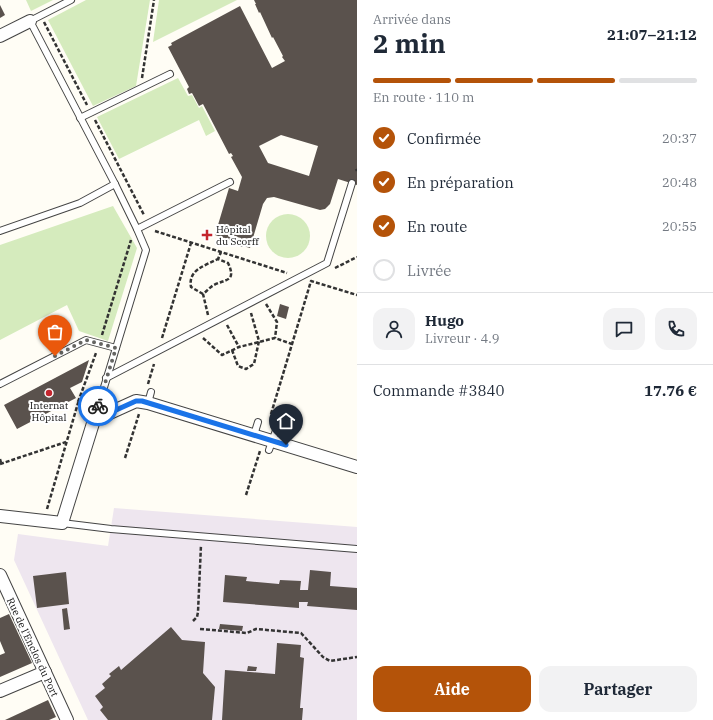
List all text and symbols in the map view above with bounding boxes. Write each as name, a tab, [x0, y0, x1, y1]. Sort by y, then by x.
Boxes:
text: Arrivée dans	[373, 11, 451, 28]
text: 21:07–21:12	[607, 25, 697, 44]
text: 2 min	[373, 26, 446, 60]
text: En route · 110 m	[373, 89, 474, 106]
icon: check	[373, 127, 395, 149]
text: Confirmée	[407, 129, 481, 148]
text: 20:37	[662, 130, 697, 147]
icon: check	[373, 171, 395, 193]
text: En préparation	[407, 173, 514, 192]
text: 20:48	[662, 174, 697, 191]
icon: check	[373, 215, 395, 237]
text: En route	[407, 217, 467, 236]
text: 20:55	[662, 218, 697, 235]
place label: Hôpital du Scorff	[216, 223, 259, 248]
marker: Hôpital du Scorff	[201, 229, 213, 241]
text: Livrée	[407, 261, 451, 280]
button: person	[373, 308, 415, 350]
button: chat	[603, 308, 645, 350]
button: phone	[655, 308, 697, 350]
text: Hugo	[425, 311, 464, 330]
pin	[38, 315, 72, 356]
icon: bag	[44, 321, 66, 343]
text: Livreur · 4.9	[425, 330, 500, 347]
text: Commande #3840	[373, 381, 504, 400]
text: 17.76 €	[644, 381, 697, 400]
courier	[78, 386, 118, 426]
marker: Internat Hôpital	[44, 388, 54, 398]
icon: bike	[87, 395, 109, 417]
place label: Internat Hôpital	[30, 399, 69, 424]
pin	[269, 404, 303, 445]
icon: home	[275, 410, 297, 432]
street label: Rue de l'Enclos du Port	[4, 596, 61, 699]
button: Aide	[373, 666, 531, 712]
button: Partager	[539, 666, 697, 712]

